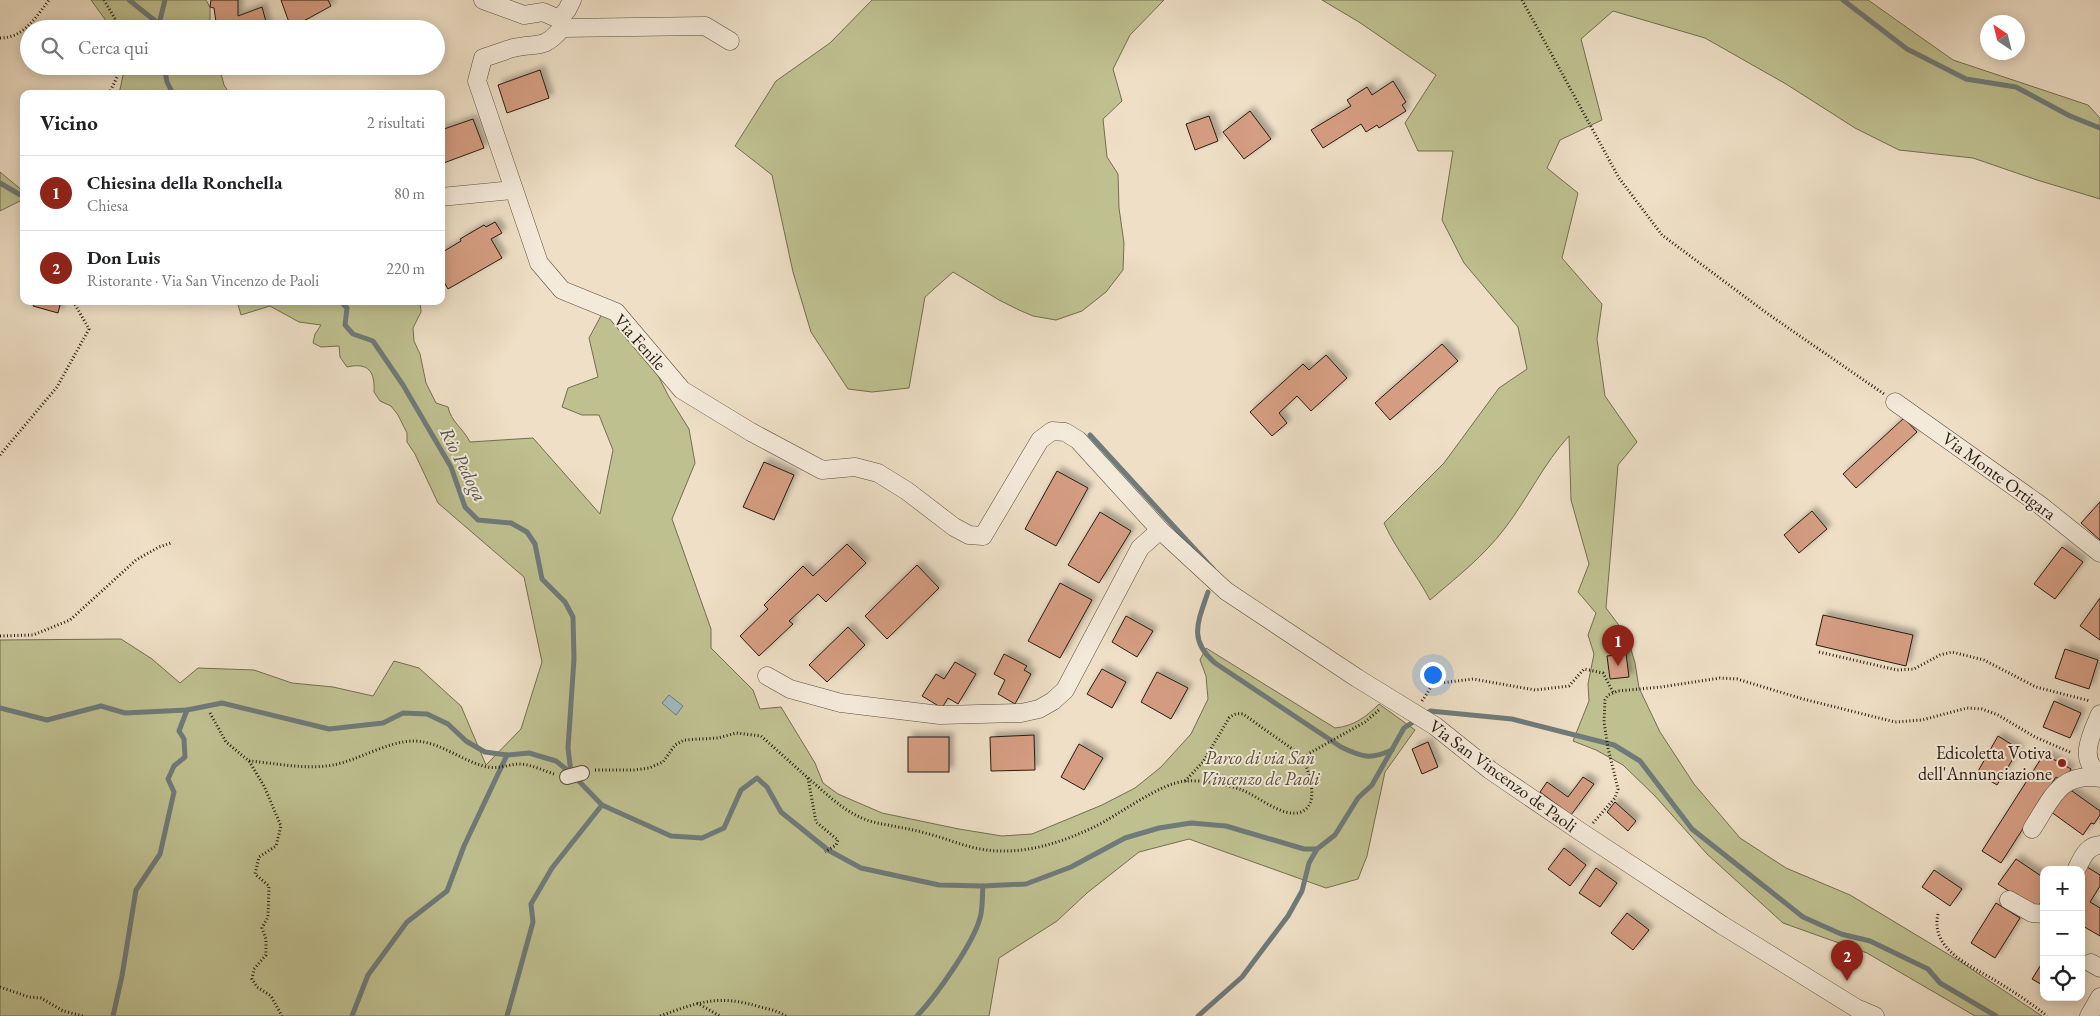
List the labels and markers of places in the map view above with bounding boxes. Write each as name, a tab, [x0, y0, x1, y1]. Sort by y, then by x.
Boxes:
pin: 1	[1602, 625, 1634, 666]
place label: Edicoletta Votiva dell'Annunciazione	[1918, 741, 2053, 785]
marker: Edicoletta Votiva dell'Annunciazione	[2056, 757, 2068, 769]
pin: 2	[1831, 940, 1863, 981]

